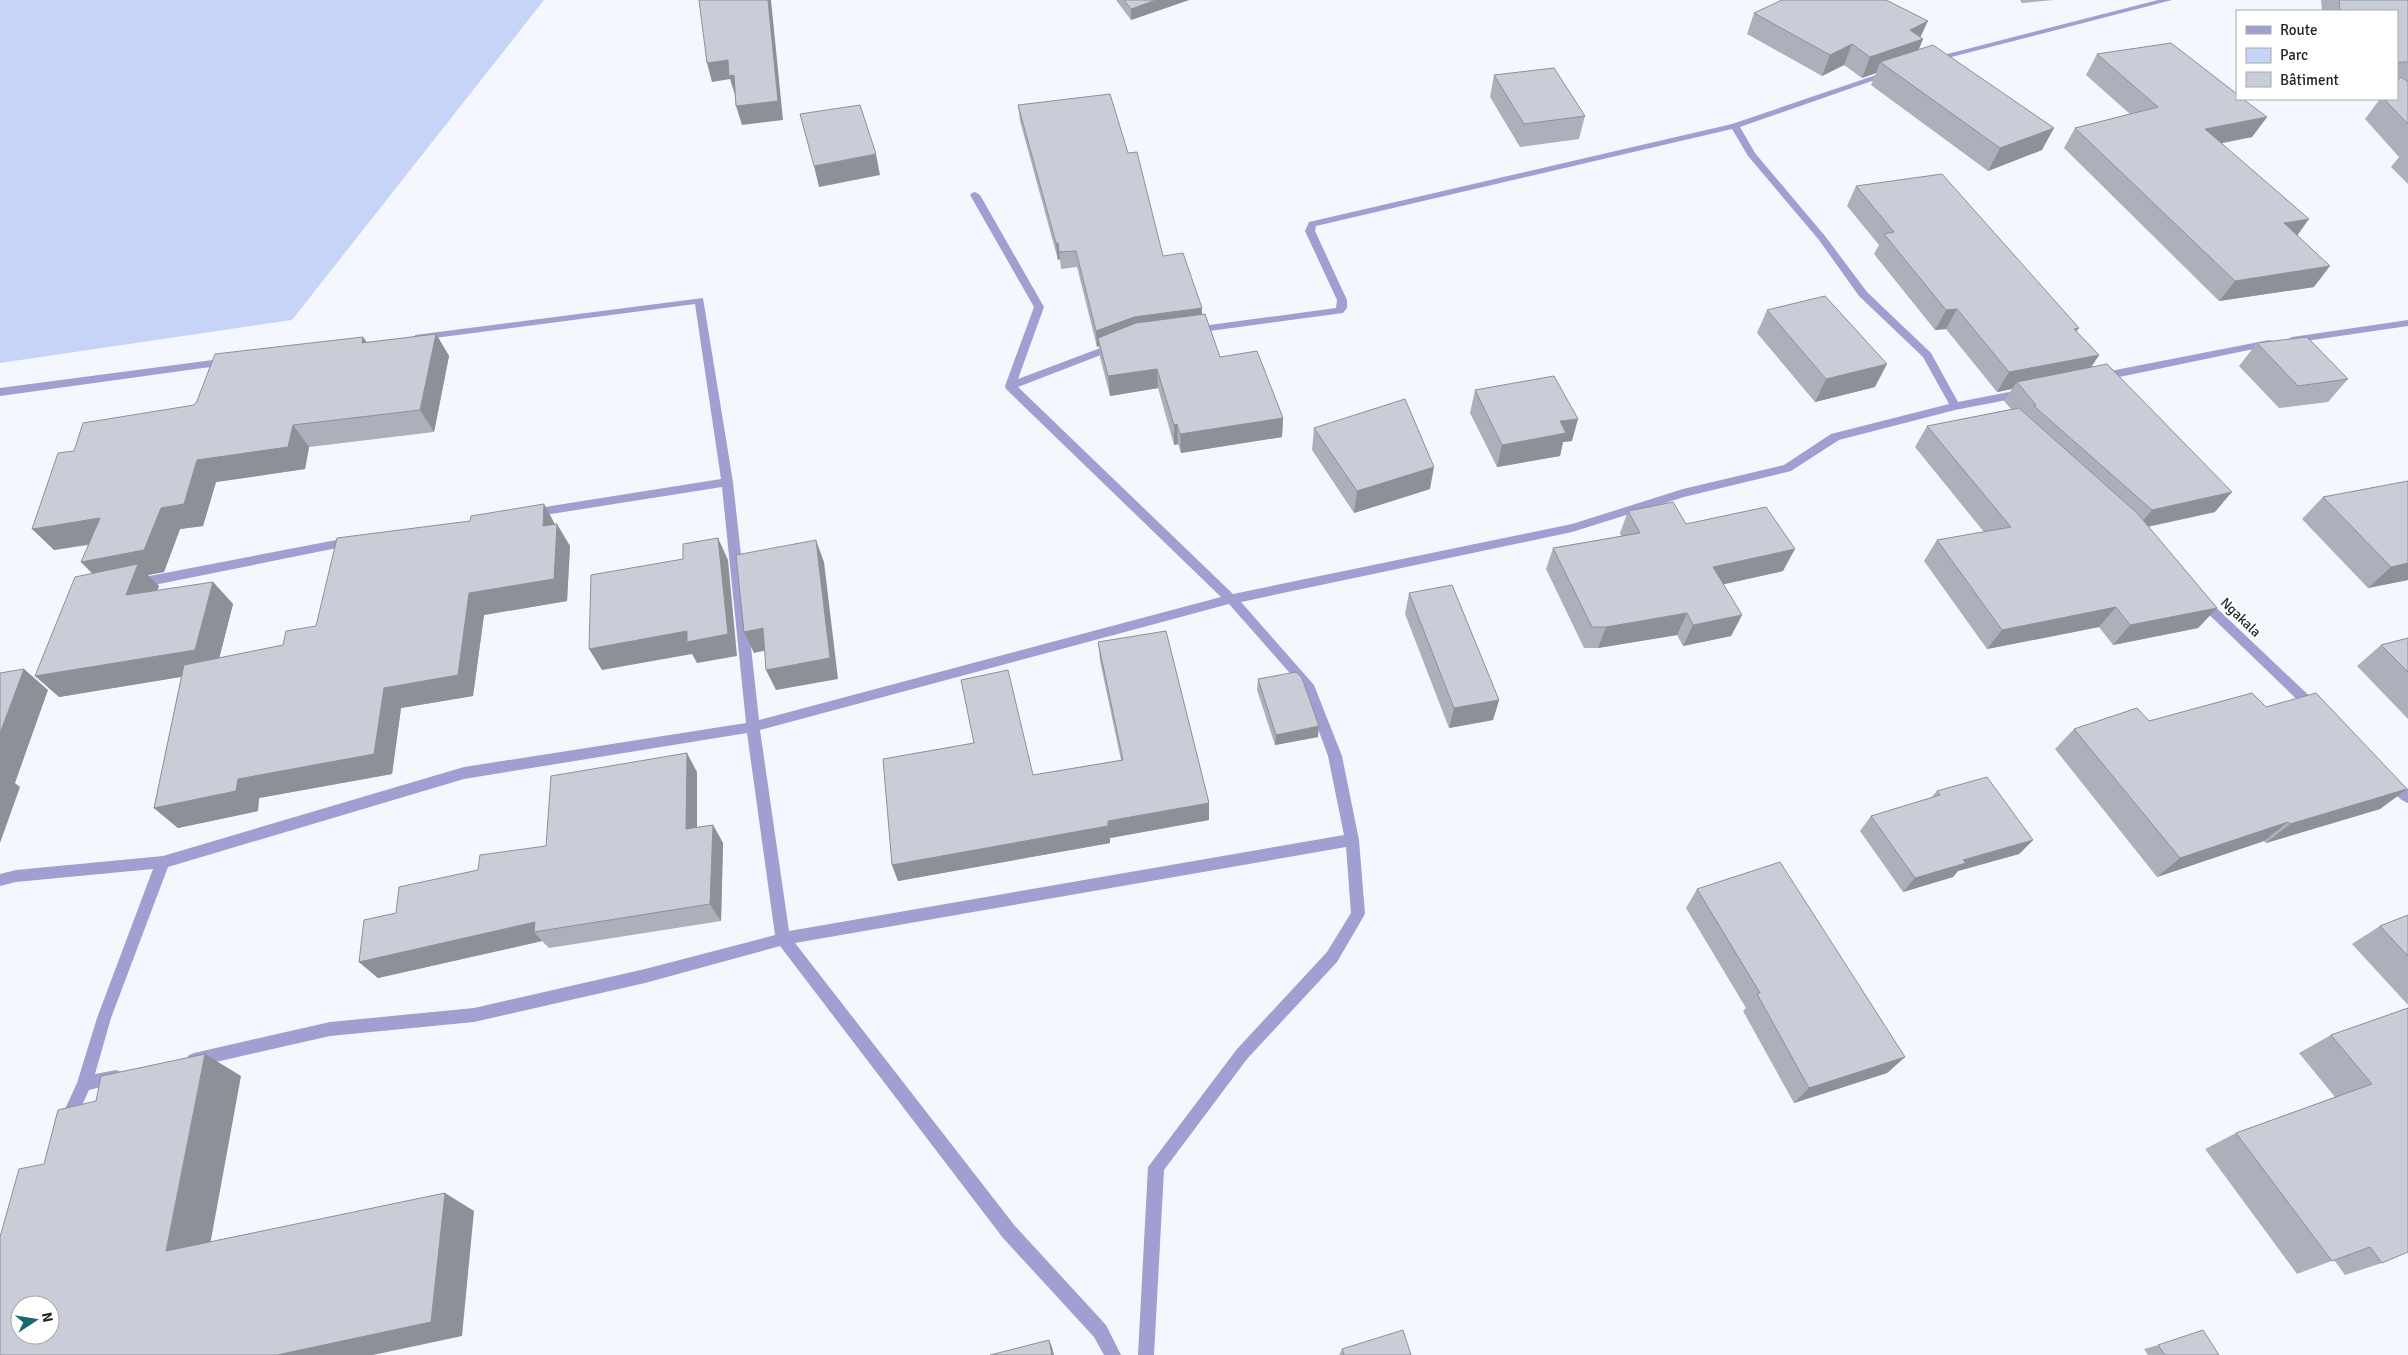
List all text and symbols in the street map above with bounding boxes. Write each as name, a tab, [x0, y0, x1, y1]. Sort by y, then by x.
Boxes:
legend	[2236, 10, 2398, 100]
text: Route	[2280, 21, 2317, 39]
text: Parc	[2280, 46, 2308, 64]
text: Bâtiment	[2280, 71, 2339, 89]
street label: Ngakala	[2217, 594, 2264, 641]
north arrow	[10, 1295, 60, 1345]
text: N	[38, 1311, 57, 1324]

